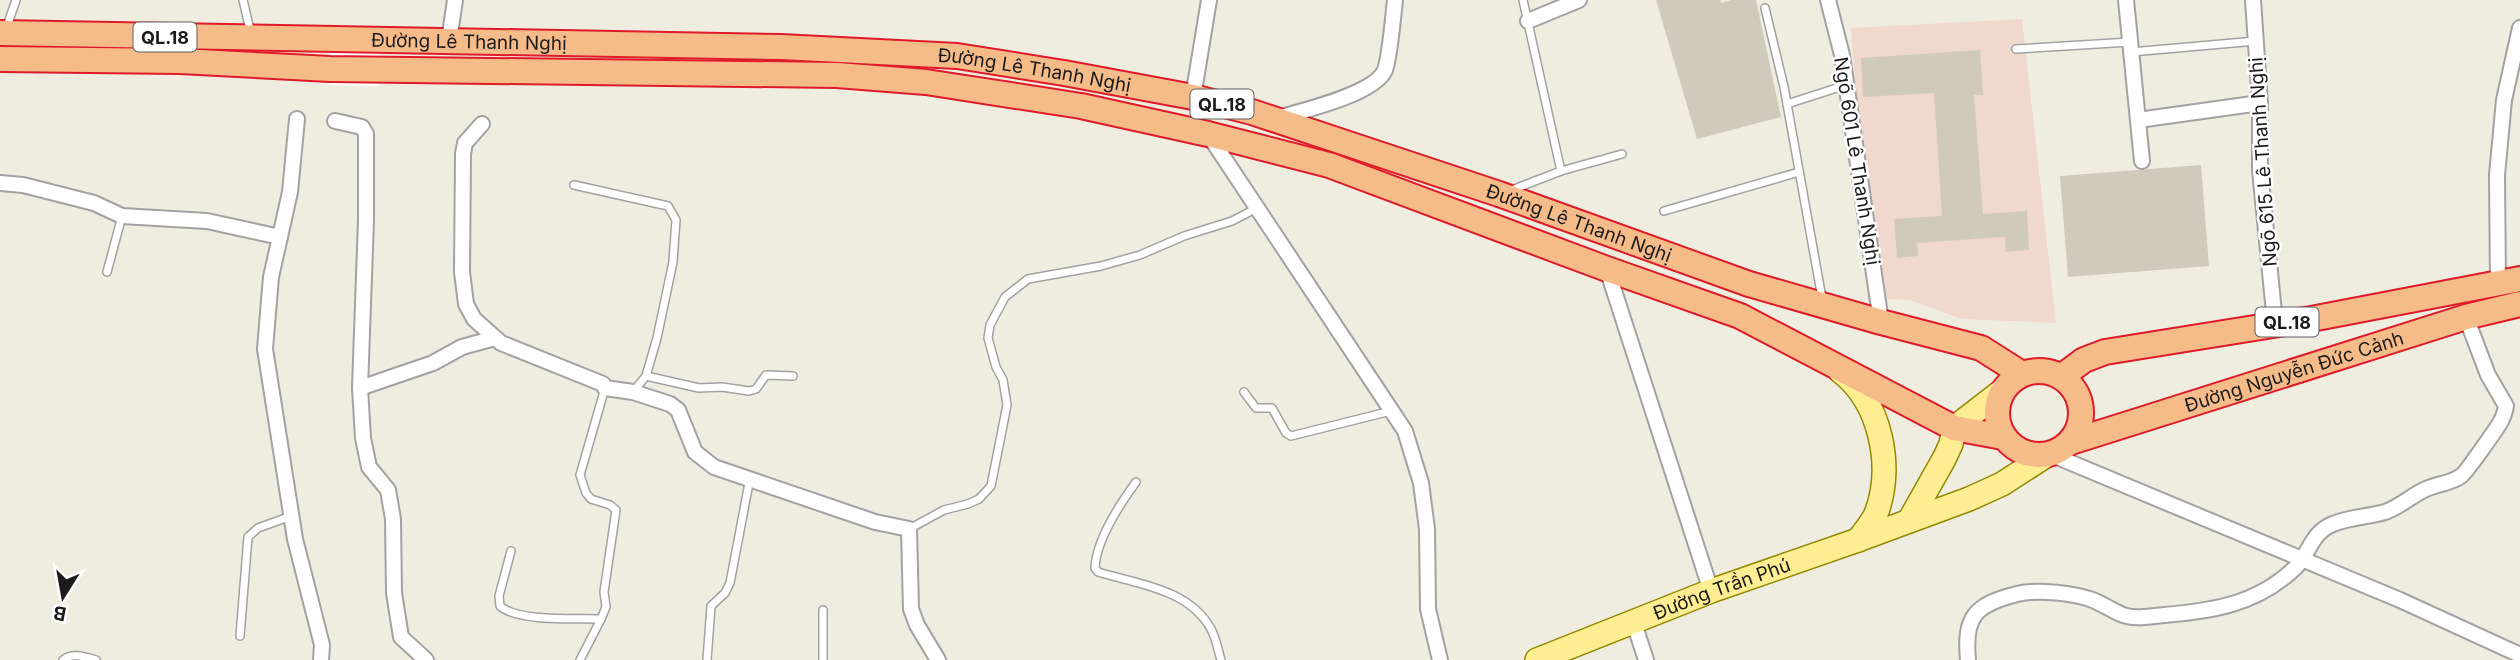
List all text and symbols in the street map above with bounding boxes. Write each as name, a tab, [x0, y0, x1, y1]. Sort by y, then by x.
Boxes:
road number: QL.18	[134, 22, 196, 52]
street label: Đường Lê Thanh Nghị	[371, 28, 567, 55]
street label: Đường Lê Thanh Nghị	[937, 44, 1133, 97]
street label: Ngõ 601 Lê Thanh Nghị	[1829, 55, 1885, 267]
street label: Ngõ 615 Lê Thanh Nghị	[2244, 56, 2282, 268]
road number: QL.18	[1190, 90, 1254, 119]
street label: Đường Lê Thanh Nghị	[1483, 179, 1675, 267]
road number: QL.18	[2256, 308, 2318, 336]
street label: Đường Nguyễn Đức Cảnh	[2182, 326, 2406, 417]
street label: Đường Trần Phú	[1650, 553, 1793, 624]
north arrow	[28, 562, 98, 632]
text: B	[51, 601, 68, 626]

